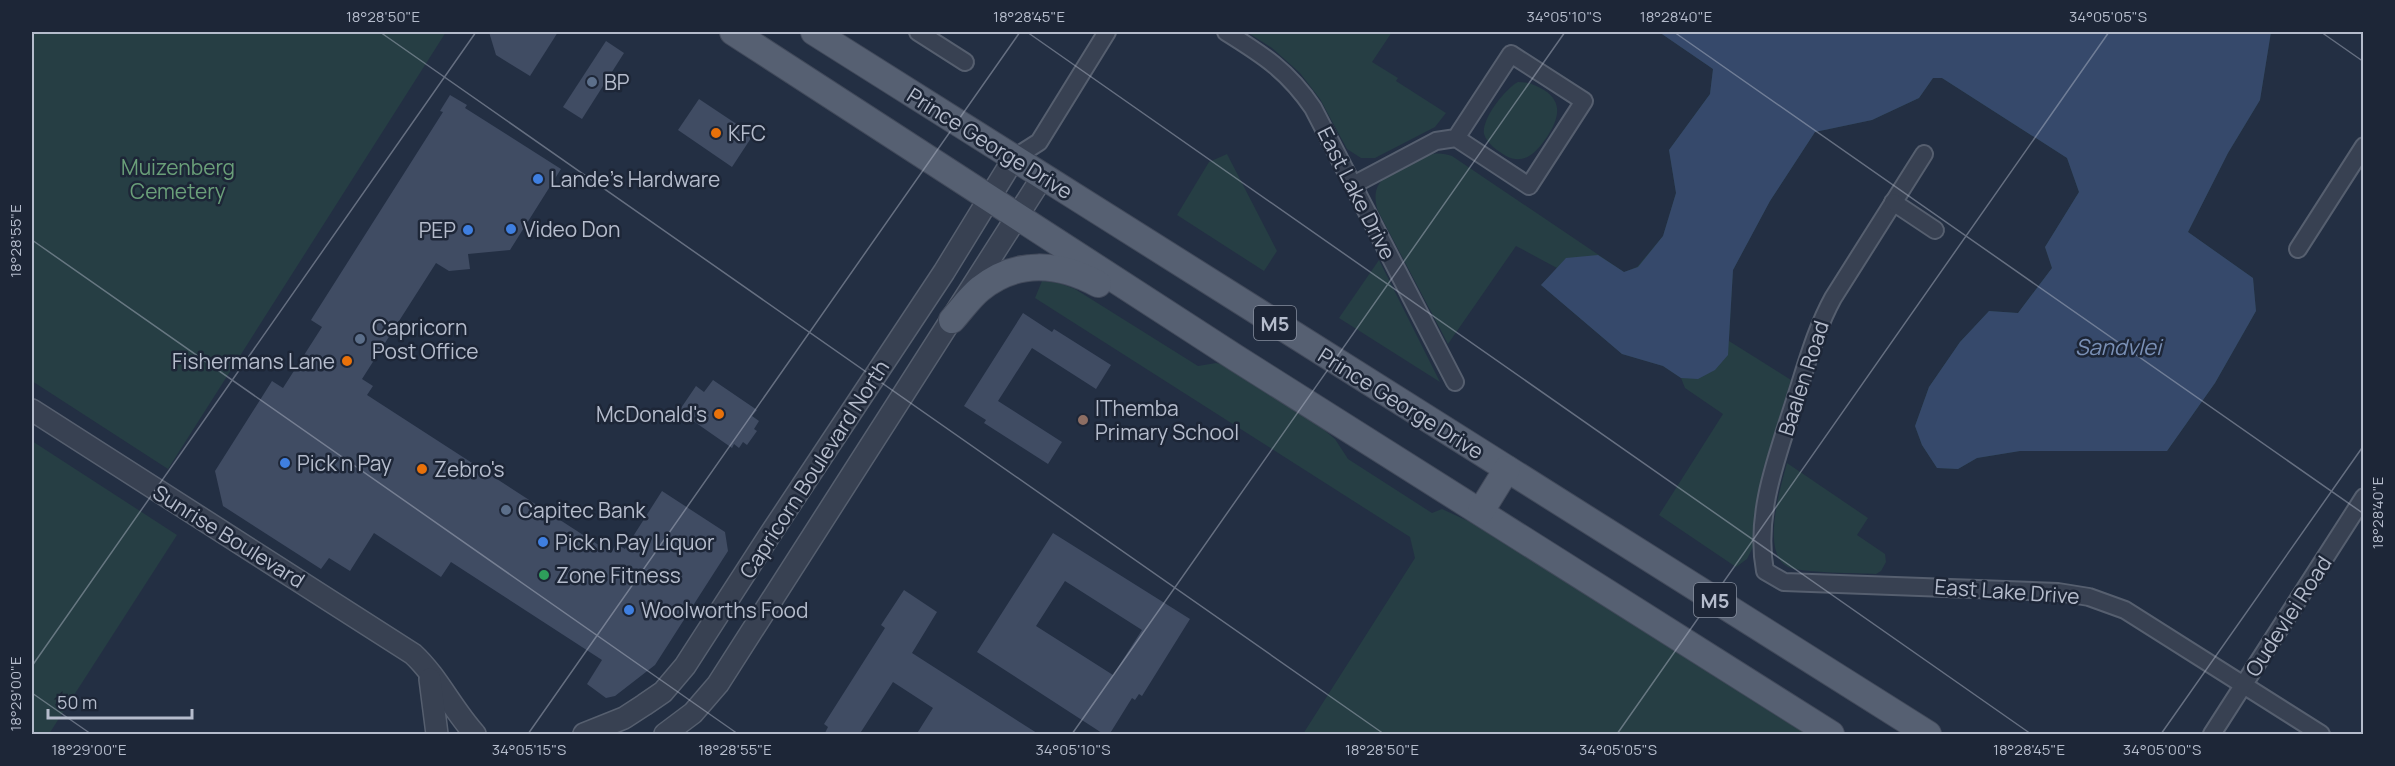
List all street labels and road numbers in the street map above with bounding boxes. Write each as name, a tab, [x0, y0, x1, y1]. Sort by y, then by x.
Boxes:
street label: Prince George Drive	[902, 81, 1078, 205]
street label: East Lake Drive	[1312, 122, 1402, 264]
road number: M5	[1254, 306, 1296, 340]
street label: Baalen Road	[1771, 317, 1835, 439]
street label: Prince George Drive	[1313, 341, 1489, 465]
street label: Capricorn Boulevard North	[733, 354, 895, 584]
street label: Sunrise Boulevard	[148, 478, 310, 594]
street label: Oudevlei Road	[2238, 550, 2338, 682]
street label: East Lake Drive	[1933, 572, 2081, 610]
road number: M5	[1694, 583, 1736, 617]

